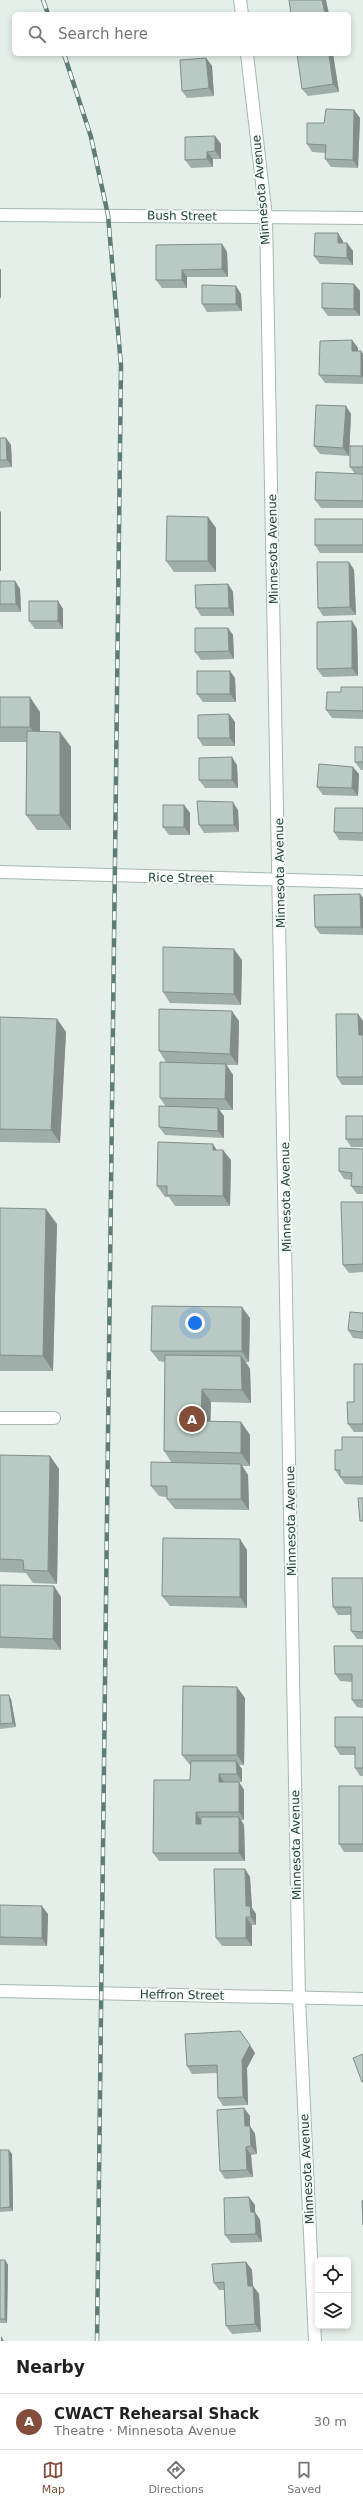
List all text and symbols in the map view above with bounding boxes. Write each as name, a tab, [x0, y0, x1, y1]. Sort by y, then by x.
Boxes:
search box	[12, 12, 351, 56]
icon: search	[26, 23, 48, 45]
text: Search here	[58, 25, 148, 43]
street label: Minnesota Avenue	[249, 134, 273, 246]
street label: Bush Street	[147, 208, 217, 224]
street label: Minnesota Avenue	[265, 494, 281, 604]
street label: Minnesota Avenue	[272, 818, 288, 928]
street label: Rice Street	[148, 870, 214, 886]
street label: Minnesota Avenue	[278, 1142, 294, 1252]
your location	[185, 1313, 205, 1333]
pin: A	[179, 1404, 205, 1434]
street label: Minnesota Avenue	[283, 1466, 299, 1576]
street label: Minnesota Avenue	[288, 1790, 304, 1900]
street label: Heffron Street	[140, 1987, 225, 2003]
street label: Minnesota Avenue	[297, 2114, 317, 2224]
map controls	[315, 2257, 351, 2329]
button: locate	[315, 2257, 351, 2293]
button: layers	[315, 2293, 351, 2329]
text: Nearby	[16, 2357, 85, 2377]
text: CWACT Rehearsal Shack	[54, 2405, 259, 2423]
text: A	[24, 2414, 34, 2429]
text: 30 m	[314, 2414, 347, 2429]
text: Theatre · Minnesota Avenue	[54, 2423, 236, 2438]
tab: Map	[42, 2459, 65, 2496]
tab: Directions	[148, 2459, 204, 2496]
tab: Saved	[287, 2459, 321, 2496]

